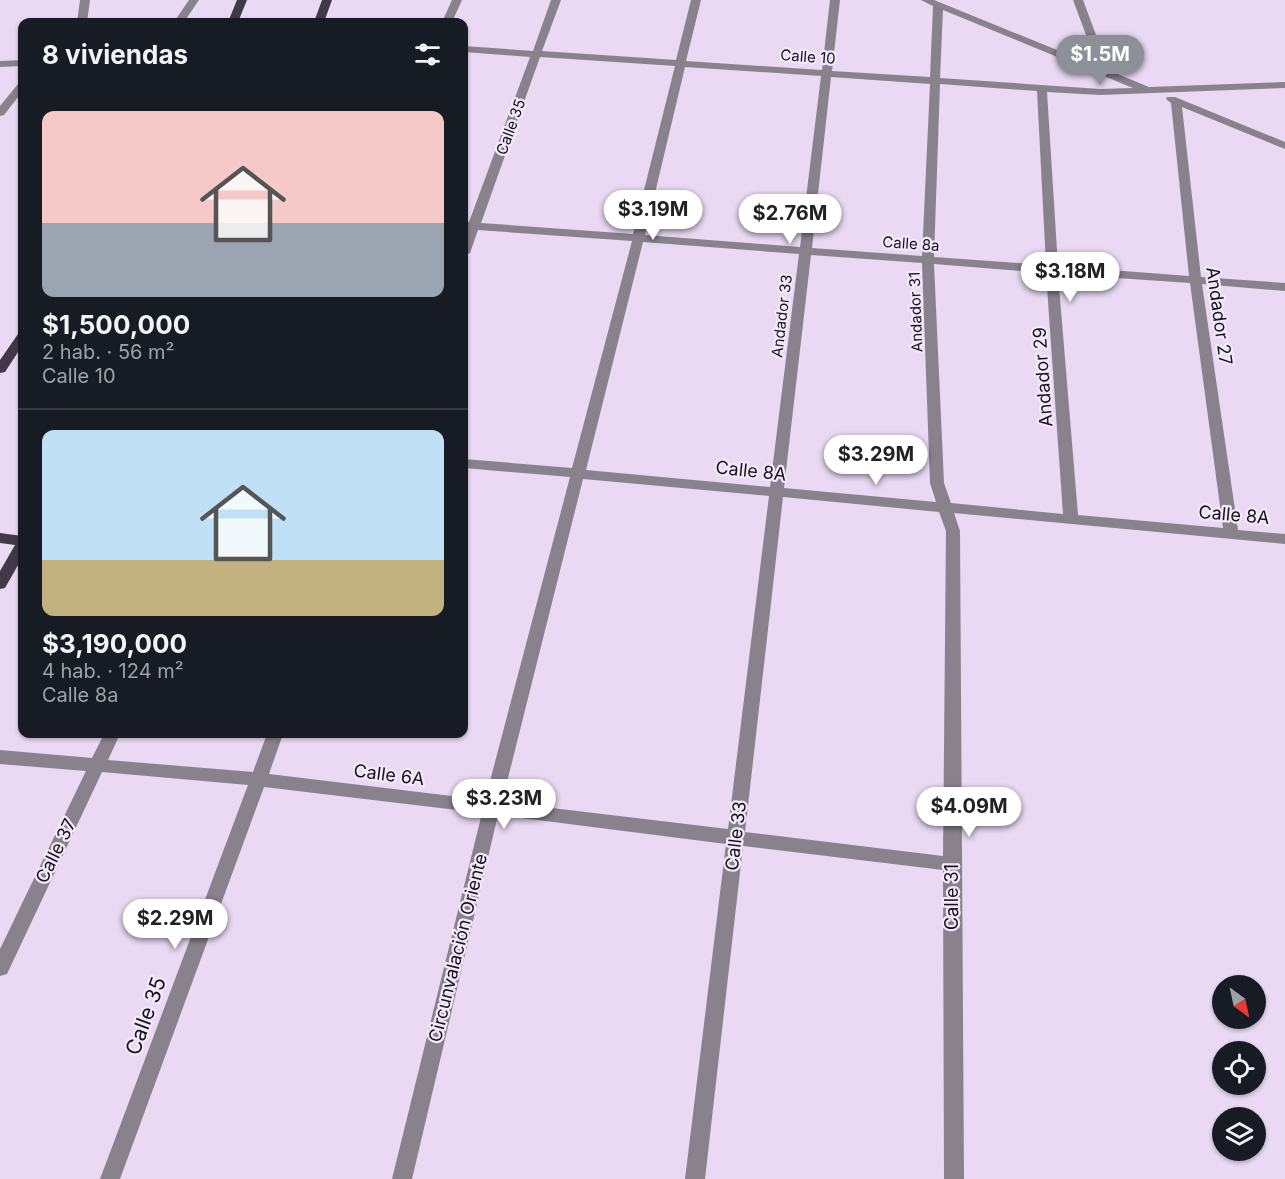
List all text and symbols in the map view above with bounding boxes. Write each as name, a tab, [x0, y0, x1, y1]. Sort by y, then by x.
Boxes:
pin: $1.5M	[1058, 35, 1142, 86]
icon: filters	[411, 38, 444, 71]
text: 8 viviendas	[42, 39, 188, 70]
text: $1.5M	[1070, 42, 1130, 66]
street label: Calle 10	[780, 45, 836, 68]
street label: Calle 35	[492, 96, 529, 157]
icon: home	[189, 150, 297, 258]
pin: $3.19M	[604, 190, 702, 241]
pin: $2.76M	[741, 194, 839, 245]
text: $3.19M	[618, 197, 688, 221]
text: $2.76M	[753, 201, 827, 225]
street label: Calle 8a	[882, 232, 940, 255]
pin: $3.18M	[1021, 252, 1119, 303]
text: $3.18M	[1035, 259, 1105, 283]
street label: Andador 27	[1202, 265, 1237, 366]
street label: Andador 31	[905, 272, 926, 352]
street label: Andador 33	[767, 273, 796, 358]
text: $1,500,000	[42, 309, 190, 340]
street label: Andador 29	[1029, 326, 1056, 428]
text: 2 hab. · 56 m²	[42, 340, 174, 364]
text: Calle 10	[42, 364, 116, 388]
pin: $3.29M	[827, 435, 925, 486]
text: $3.29M	[838, 442, 914, 466]
street label: Calle 8A	[715, 456, 788, 485]
icon: home	[189, 469, 297, 577]
street label: Calle 8A	[1198, 501, 1270, 528]
text: $3,190,000	[42, 628, 187, 659]
text: 4 hab. · 124 m²	[42, 659, 184, 683]
text: Calle 8a	[42, 683, 118, 707]
street label: Calle 6A	[352, 760, 426, 789]
pin: $3.23M	[455, 779, 553, 830]
text: $3.23M	[466, 786, 542, 810]
pin: $4.09M	[920, 787, 1018, 838]
text: $4.09M	[930, 794, 1008, 818]
street label: Calle 33	[721, 800, 750, 872]
street label: Calle 37	[31, 815, 80, 886]
street label: Circunvalación Oriente	[424, 851, 491, 1044]
street label: Calle 31	[941, 864, 962, 930]
pin: $2.29M	[126, 899, 224, 950]
text: $2.29M	[137, 906, 213, 930]
street label: Calle 35	[120, 973, 171, 1058]
north arrow	[1212, 975, 1266, 1029]
map controls	[1212, 975, 1266, 1161]
button: locate	[1212, 1041, 1266, 1095]
button: layers	[1212, 1107, 1266, 1161]

